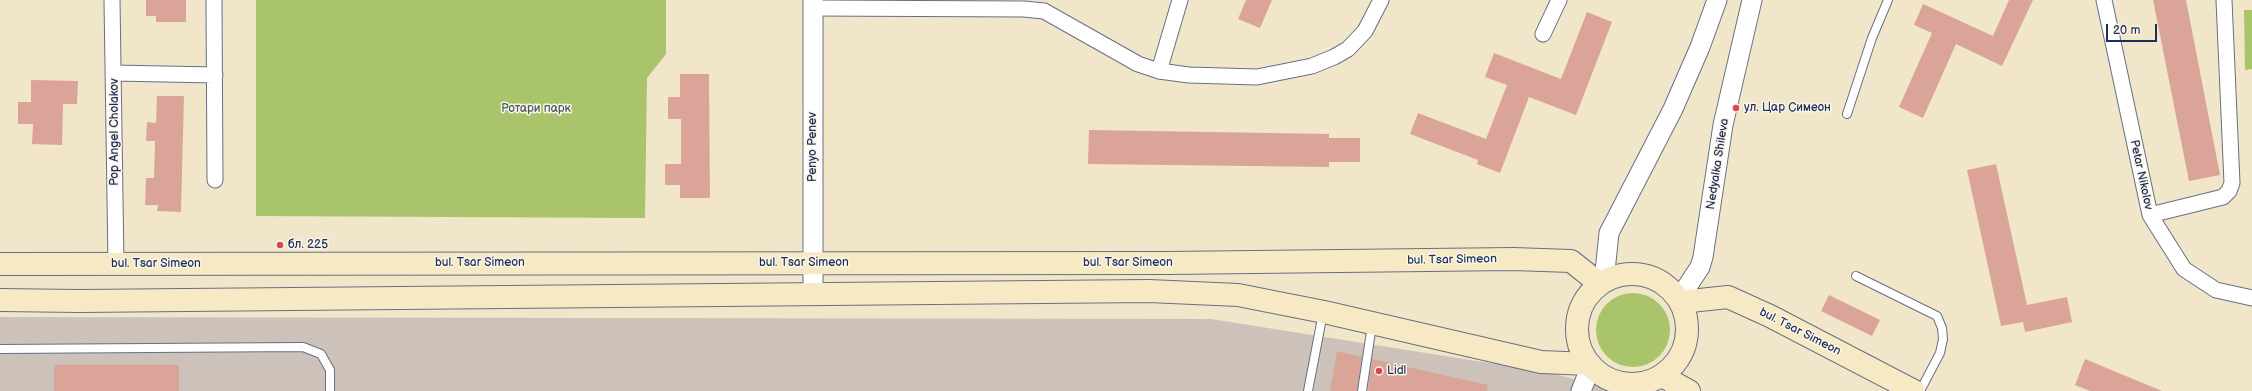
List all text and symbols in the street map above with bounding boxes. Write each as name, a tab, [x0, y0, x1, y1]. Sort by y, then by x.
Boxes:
scale bar	[2108, 16, 2159, 42]
text: 20 m	[2113, 23, 2140, 38]
street label: Pop Angel Cholakov	[108, 78, 122, 186]
place label: ул. Цар Симеон	[1744, 101, 1831, 115]
park label: Ротари парк	[501, 102, 571, 116]
marker: ул. Цар Симеон	[1731, 103, 1741, 113]
street label: Penyo Penev	[806, 112, 820, 182]
street label: Nedyalka Shileva	[1704, 117, 1732, 211]
street label: Petar Nikolov	[2127, 139, 2155, 211]
place label: бл. 225	[288, 238, 328, 252]
marker: бл. 225	[275, 240, 285, 250]
street label: bul. Tsar Simeon	[1407, 252, 1497, 268]
street label: bul. Tsar Simeon	[435, 256, 525, 270]
street label: bul. Tsar Simeon	[759, 256, 849, 270]
street label: bul. Tsar Simeon	[1083, 256, 1173, 270]
street label: bul. Tsar Simeon	[111, 257, 201, 271]
street label: bul. Tsar Simeon	[1757, 305, 1843, 359]
place label: Lidl	[1387, 364, 1406, 378]
marker: Lidl	[1374, 366, 1384, 376]

